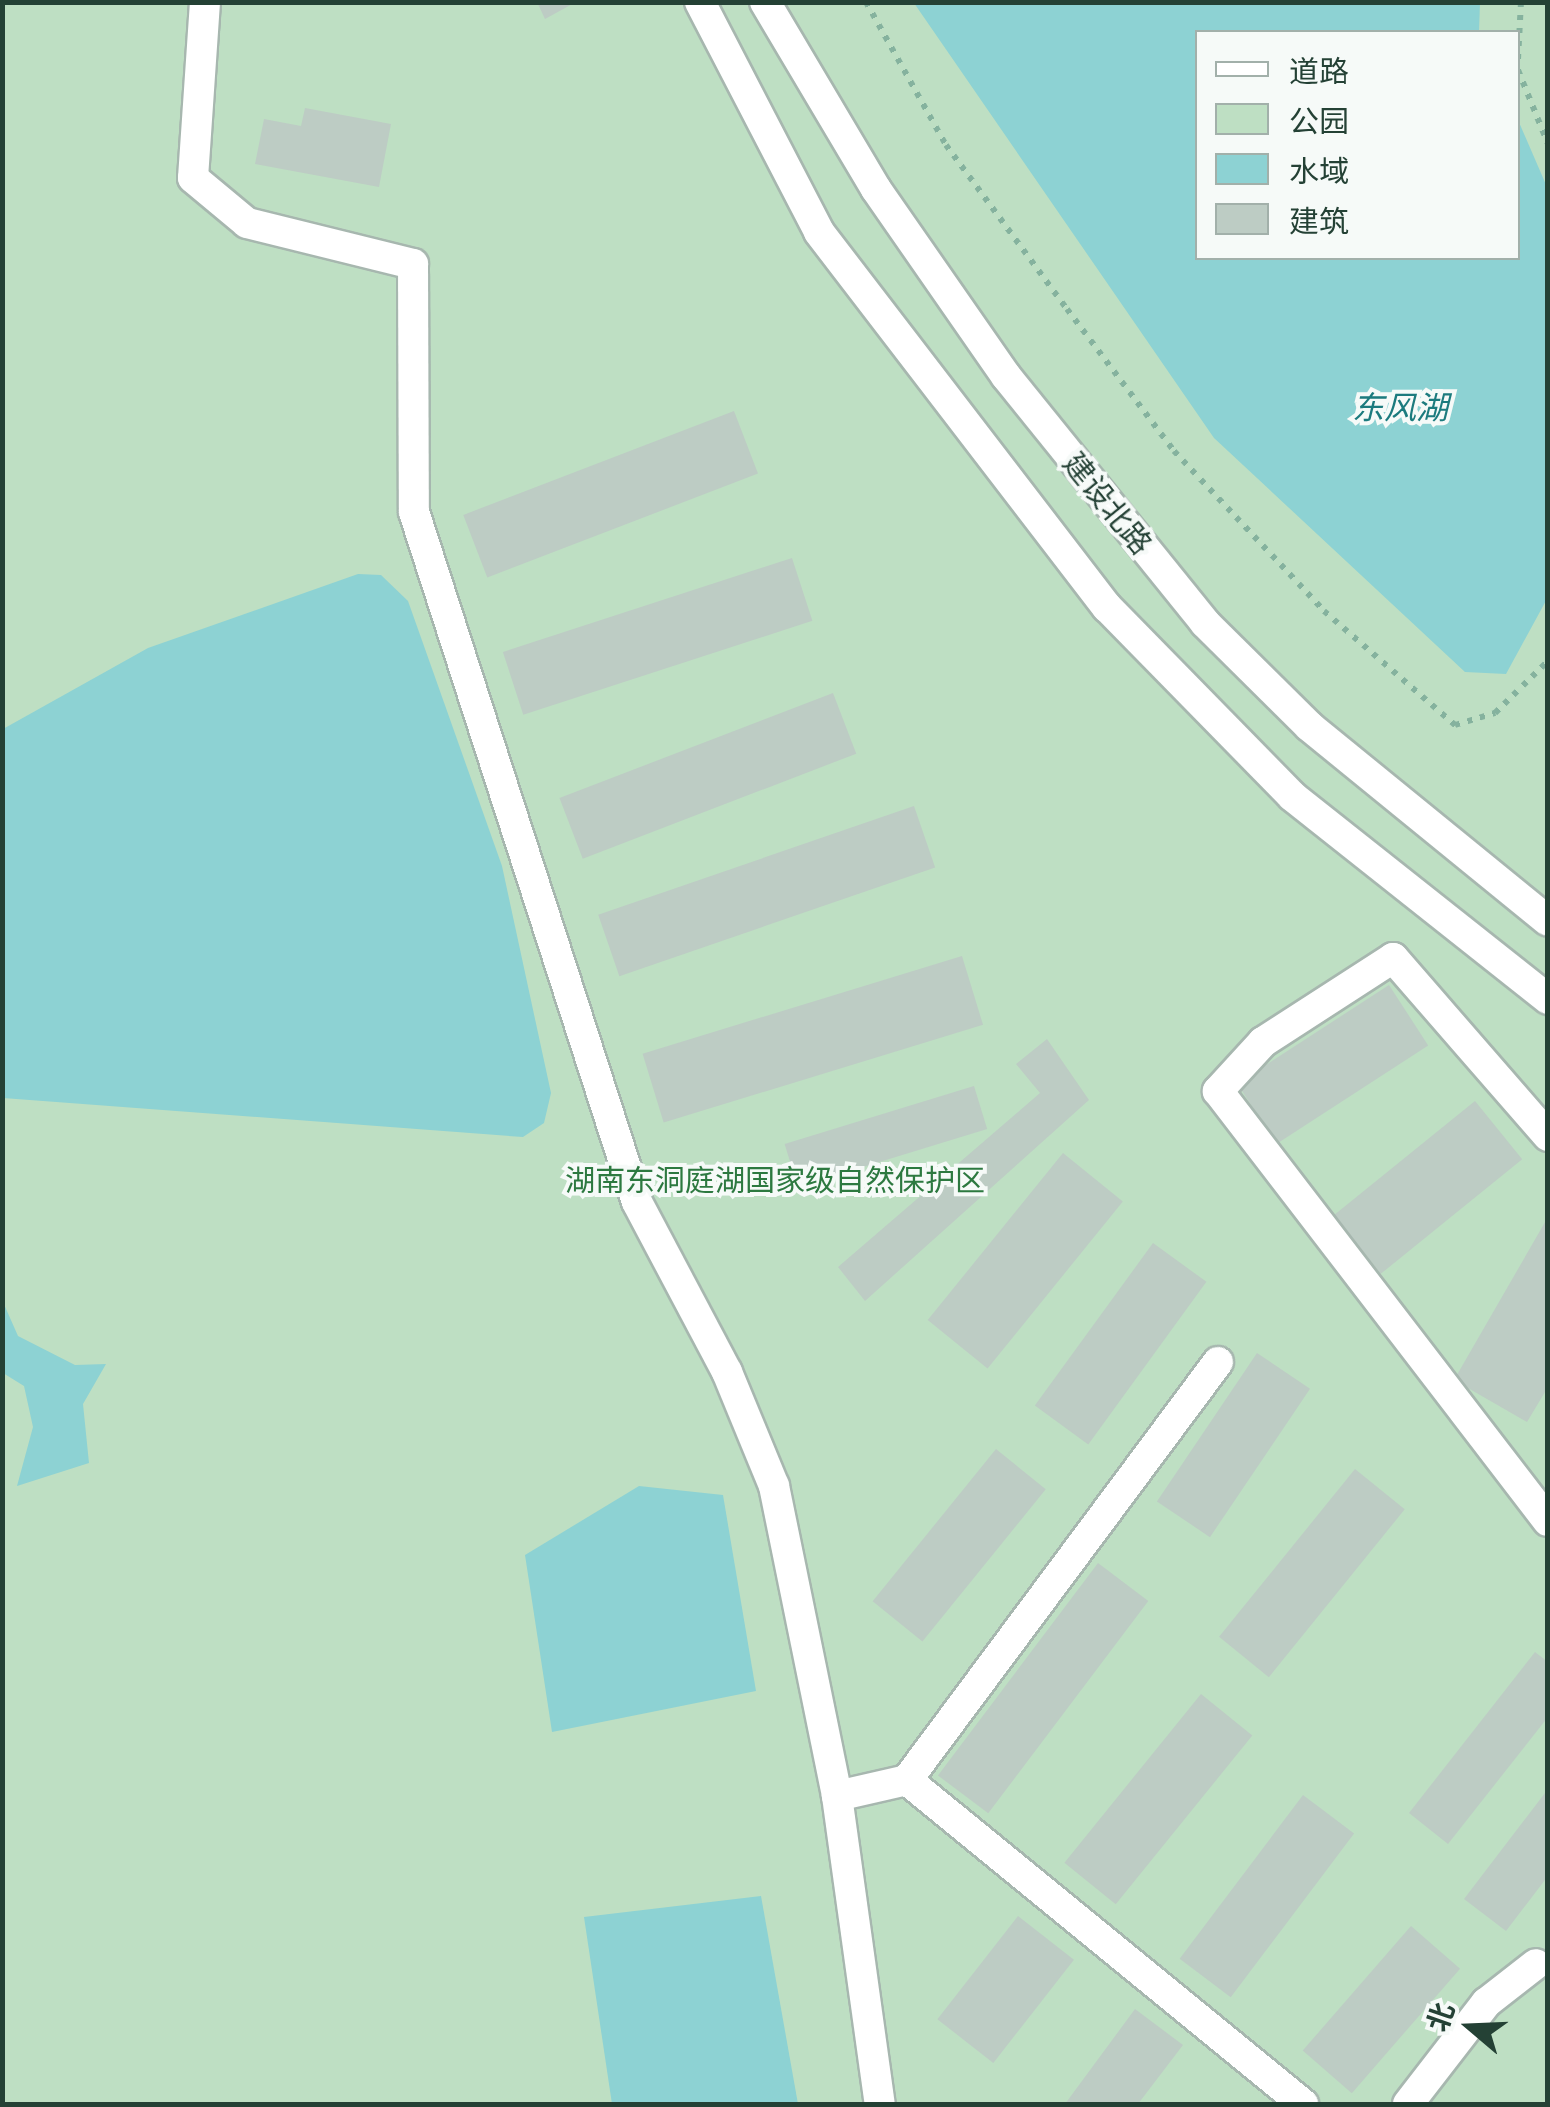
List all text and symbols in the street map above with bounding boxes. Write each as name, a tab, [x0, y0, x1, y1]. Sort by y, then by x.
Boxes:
legend	[1195, 30, 1520, 260]
text: 道路	[1289, 55, 1349, 88]
text: 公园	[1289, 105, 1349, 138]
text: 水域	[1289, 155, 1349, 188]
text: 建筑	[1289, 205, 1349, 238]
water label: 东风湖	[1352, 389, 1448, 427]
street label: 建设北路	[1055, 446, 1159, 562]
park label: 湖南东洞庭湖国家级自然保护区	[565, 1163, 985, 1199]
north arrow	[1420, 1977, 1520, 2077]
text: 北	[1422, 1999, 1460, 2035]

